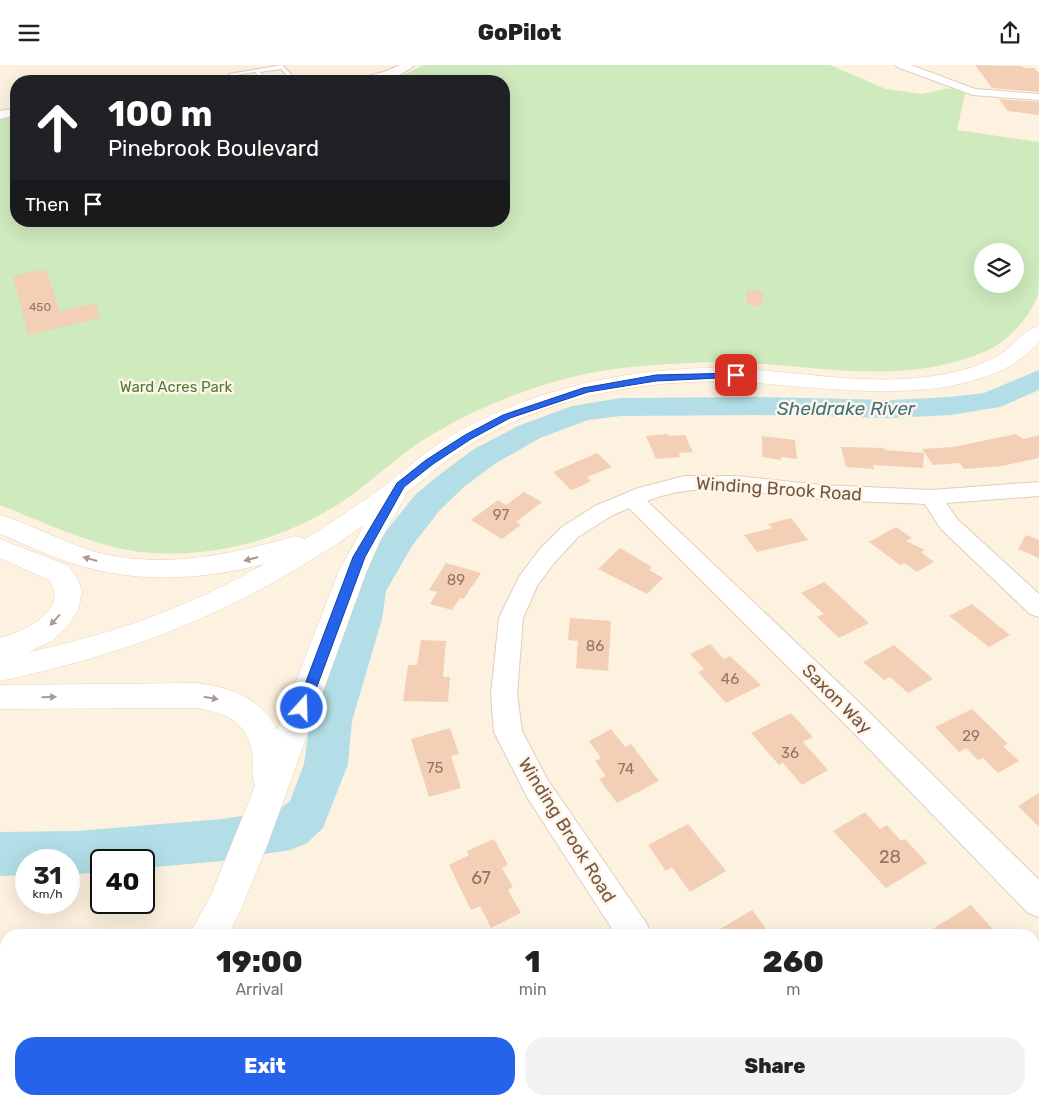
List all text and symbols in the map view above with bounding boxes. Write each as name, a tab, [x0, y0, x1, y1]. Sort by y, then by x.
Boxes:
icon: menu	[15, 19, 43, 47]
text: GoPilot	[478, 19, 561, 46]
icon: share	[996, 19, 1024, 47]
text: 100 m	[108, 93, 213, 135]
icon: ahead	[25, 95, 90, 160]
text: Pinebrook Boulevard	[108, 135, 319, 162]
icon: arrive	[79, 190, 107, 218]
text: Then	[25, 193, 69, 216]
map controls	[974, 243, 1024, 293]
button: layers	[974, 243, 1024, 293]
house number: 450	[29, 300, 51, 314]
pin	[715, 354, 757, 396]
icon: arrive	[722, 361, 750, 389]
park label: Ward Acres Park	[120, 378, 232, 396]
water label: Sheldrake River	[777, 397, 916, 420]
street label: Winding Brook Road	[695, 472, 863, 506]
house number: 97	[493, 506, 510, 524]
one-way arrow	[82, 554, 97, 562]
one-way arrow	[243, 555, 258, 563]
house number: 89	[447, 571, 465, 589]
one-way arrow	[49, 614, 61, 626]
house number: 86	[586, 637, 604, 655]
street label: Saxon Way	[798, 660, 877, 739]
house number: 46	[721, 670, 739, 688]
position arrow	[275, 681, 327, 733]
one-way arrow	[41, 693, 57, 701]
one-way arrow	[203, 695, 219, 703]
house number: 29	[962, 727, 980, 745]
house number: 36	[781, 744, 799, 762]
street label: Winding Brook Road	[514, 754, 620, 906]
house number: 75	[427, 759, 443, 777]
house number: 74	[618, 760, 634, 778]
house number: 28	[879, 846, 901, 868]
speed limit sign: 40	[90, 849, 155, 914]
text: 31	[33, 861, 62, 890]
house number: 67	[471, 867, 491, 889]
text: km/h	[33, 887, 62, 901]
text: 19:00	[216, 944, 303, 980]
text: 1	[525, 944, 541, 980]
text: 260	[763, 944, 824, 980]
text: Arrival	[235, 980, 283, 999]
text: min	[519, 980, 547, 999]
text: m	[786, 980, 800, 999]
button: Exit	[15, 1037, 515, 1095]
button: Share	[525, 1037, 1025, 1095]

